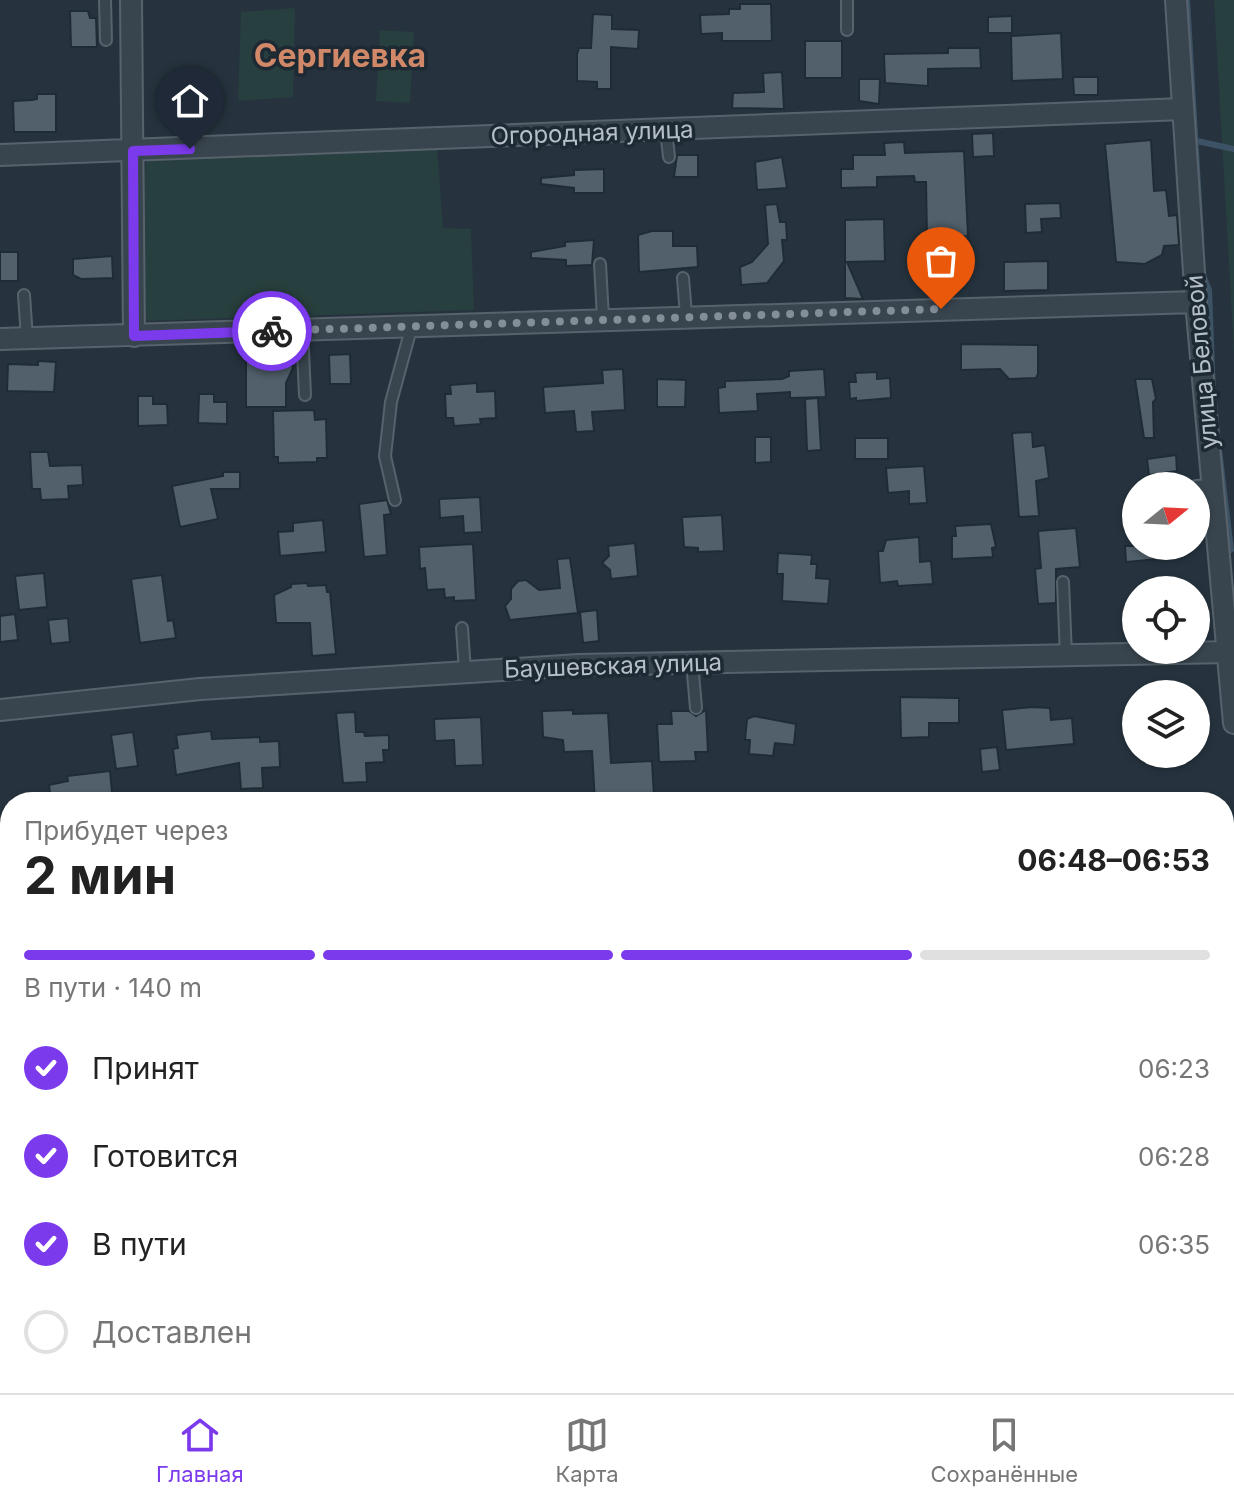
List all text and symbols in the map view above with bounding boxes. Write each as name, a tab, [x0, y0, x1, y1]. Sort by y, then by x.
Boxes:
district label: Сергиевка	[254, 36, 426, 75]
pin	[156, 67, 224, 149]
icon: home	[168, 79, 212, 123]
street label: Огородная улица	[490, 114, 694, 151]
pin	[907, 227, 975, 309]
icon: bag	[919, 239, 963, 283]
street label: улица Беловой	[1179, 274, 1224, 450]
courier	[232, 291, 312, 371]
icon: bike	[250, 309, 294, 353]
north arrow	[1122, 472, 1210, 560]
map controls	[1122, 472, 1210, 768]
button: locate	[1122, 576, 1210, 664]
street label: Баушевская улица	[504, 647, 722, 684]
button: layers	[1122, 680, 1210, 768]
text: Прибудет через	[24, 815, 228, 846]
text: 06:48–06:53	[1017, 842, 1210, 878]
text: 2 мин	[24, 844, 176, 907]
text: В пути · 140 m	[24, 972, 202, 1003]
icon: check	[24, 1046, 68, 1090]
text: Принят	[92, 1050, 199, 1086]
text: 06:23	[1138, 1053, 1210, 1084]
icon: check	[24, 1134, 68, 1178]
text: Готовится	[92, 1138, 238, 1174]
text: 06:28	[1138, 1141, 1210, 1172]
icon: check	[24, 1222, 68, 1266]
text: В пути	[92, 1226, 187, 1262]
text: 06:35	[1138, 1229, 1210, 1260]
text: Доставлен	[92, 1314, 252, 1350]
tab: Главная	[156, 1413, 244, 1487]
tab: Карта	[555, 1413, 619, 1487]
tab: Сохранённые	[930, 1413, 1078, 1487]

